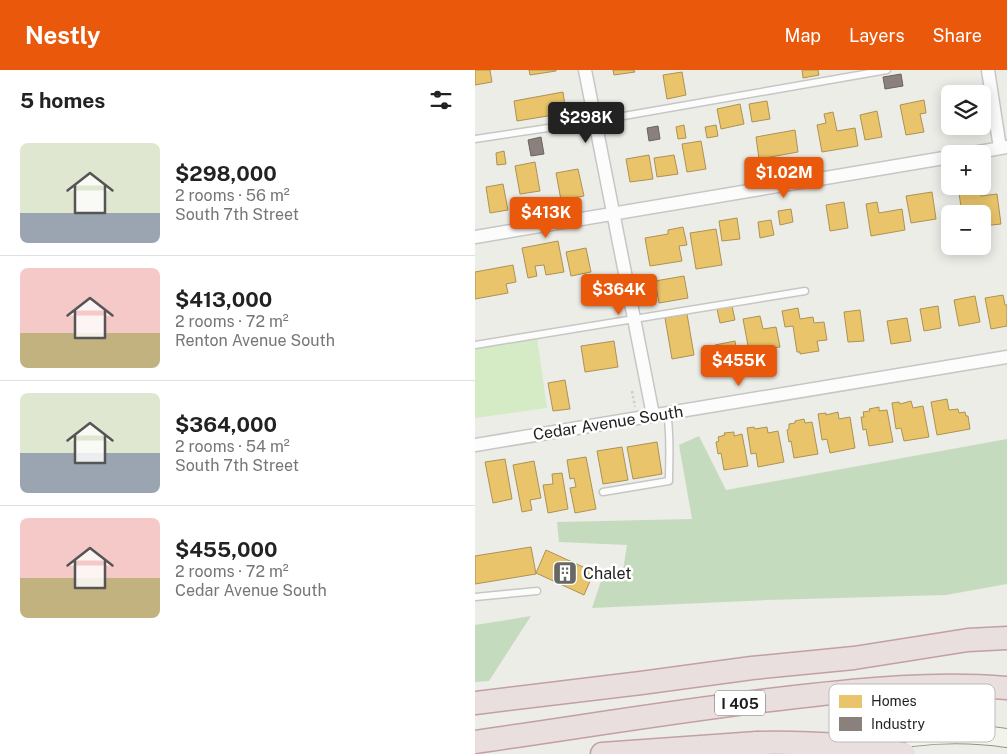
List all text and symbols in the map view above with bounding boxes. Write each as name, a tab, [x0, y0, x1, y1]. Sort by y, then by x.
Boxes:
text: Nestly	[25, 21, 101, 49]
text: Map	[785, 25, 821, 46]
text: Layers	[849, 25, 905, 46]
text: Share	[933, 25, 982, 46]
map controls	[941, 85, 991, 255]
button: layers	[941, 85, 991, 135]
icon: filters	[427, 86, 455, 114]
text: 5 homes	[20, 88, 105, 113]
pin: $298K	[551, 102, 621, 144]
text: $298K	[559, 108, 613, 127]
button: +	[941, 145, 991, 195]
pin: $1.02M	[743, 156, 825, 199]
text: $298,000	[175, 161, 277, 186]
icon: home	[60, 163, 120, 223]
text: $1.02M	[755, 163, 813, 182]
text: 2 rooms · 56 m²	[175, 186, 290, 205]
pin: $413K	[511, 196, 581, 239]
text: $413K	[521, 203, 571, 222]
text: South 7th Street	[175, 205, 299, 224]
button: −	[941, 205, 991, 255]
pin: $364K	[584, 274, 654, 316]
text: $364K	[592, 280, 646, 299]
text: $413,000	[175, 287, 272, 312]
icon: home	[60, 288, 120, 348]
text: 2 rooms · 72 m²	[175, 312, 289, 331]
text: Renton Avenue South	[175, 331, 335, 350]
pin: $455K	[704, 344, 774, 387]
text: $455K	[712, 351, 766, 370]
street label: Cedar Avenue South	[532, 402, 684, 444]
text: $364,000	[175, 412, 277, 437]
icon: home	[60, 413, 120, 473]
text: 2 rooms · 54 m²	[175, 437, 290, 456]
text: South 7th Street	[175, 456, 299, 475]
text: $455,000	[175, 537, 277, 562]
icon: home	[60, 538, 120, 598]
building icon: Chalet	[552, 560, 578, 586]
text: 2 rooms · 72 m²	[175, 562, 289, 581]
place label: Chalet	[583, 564, 631, 583]
text: Cedar Avenue South	[175, 581, 327, 600]
legend	[829, 684, 995, 742]
road number: I 405	[715, 690, 765, 716]
text: Homes	[871, 693, 917, 709]
text: Industry	[871, 716, 926, 732]

